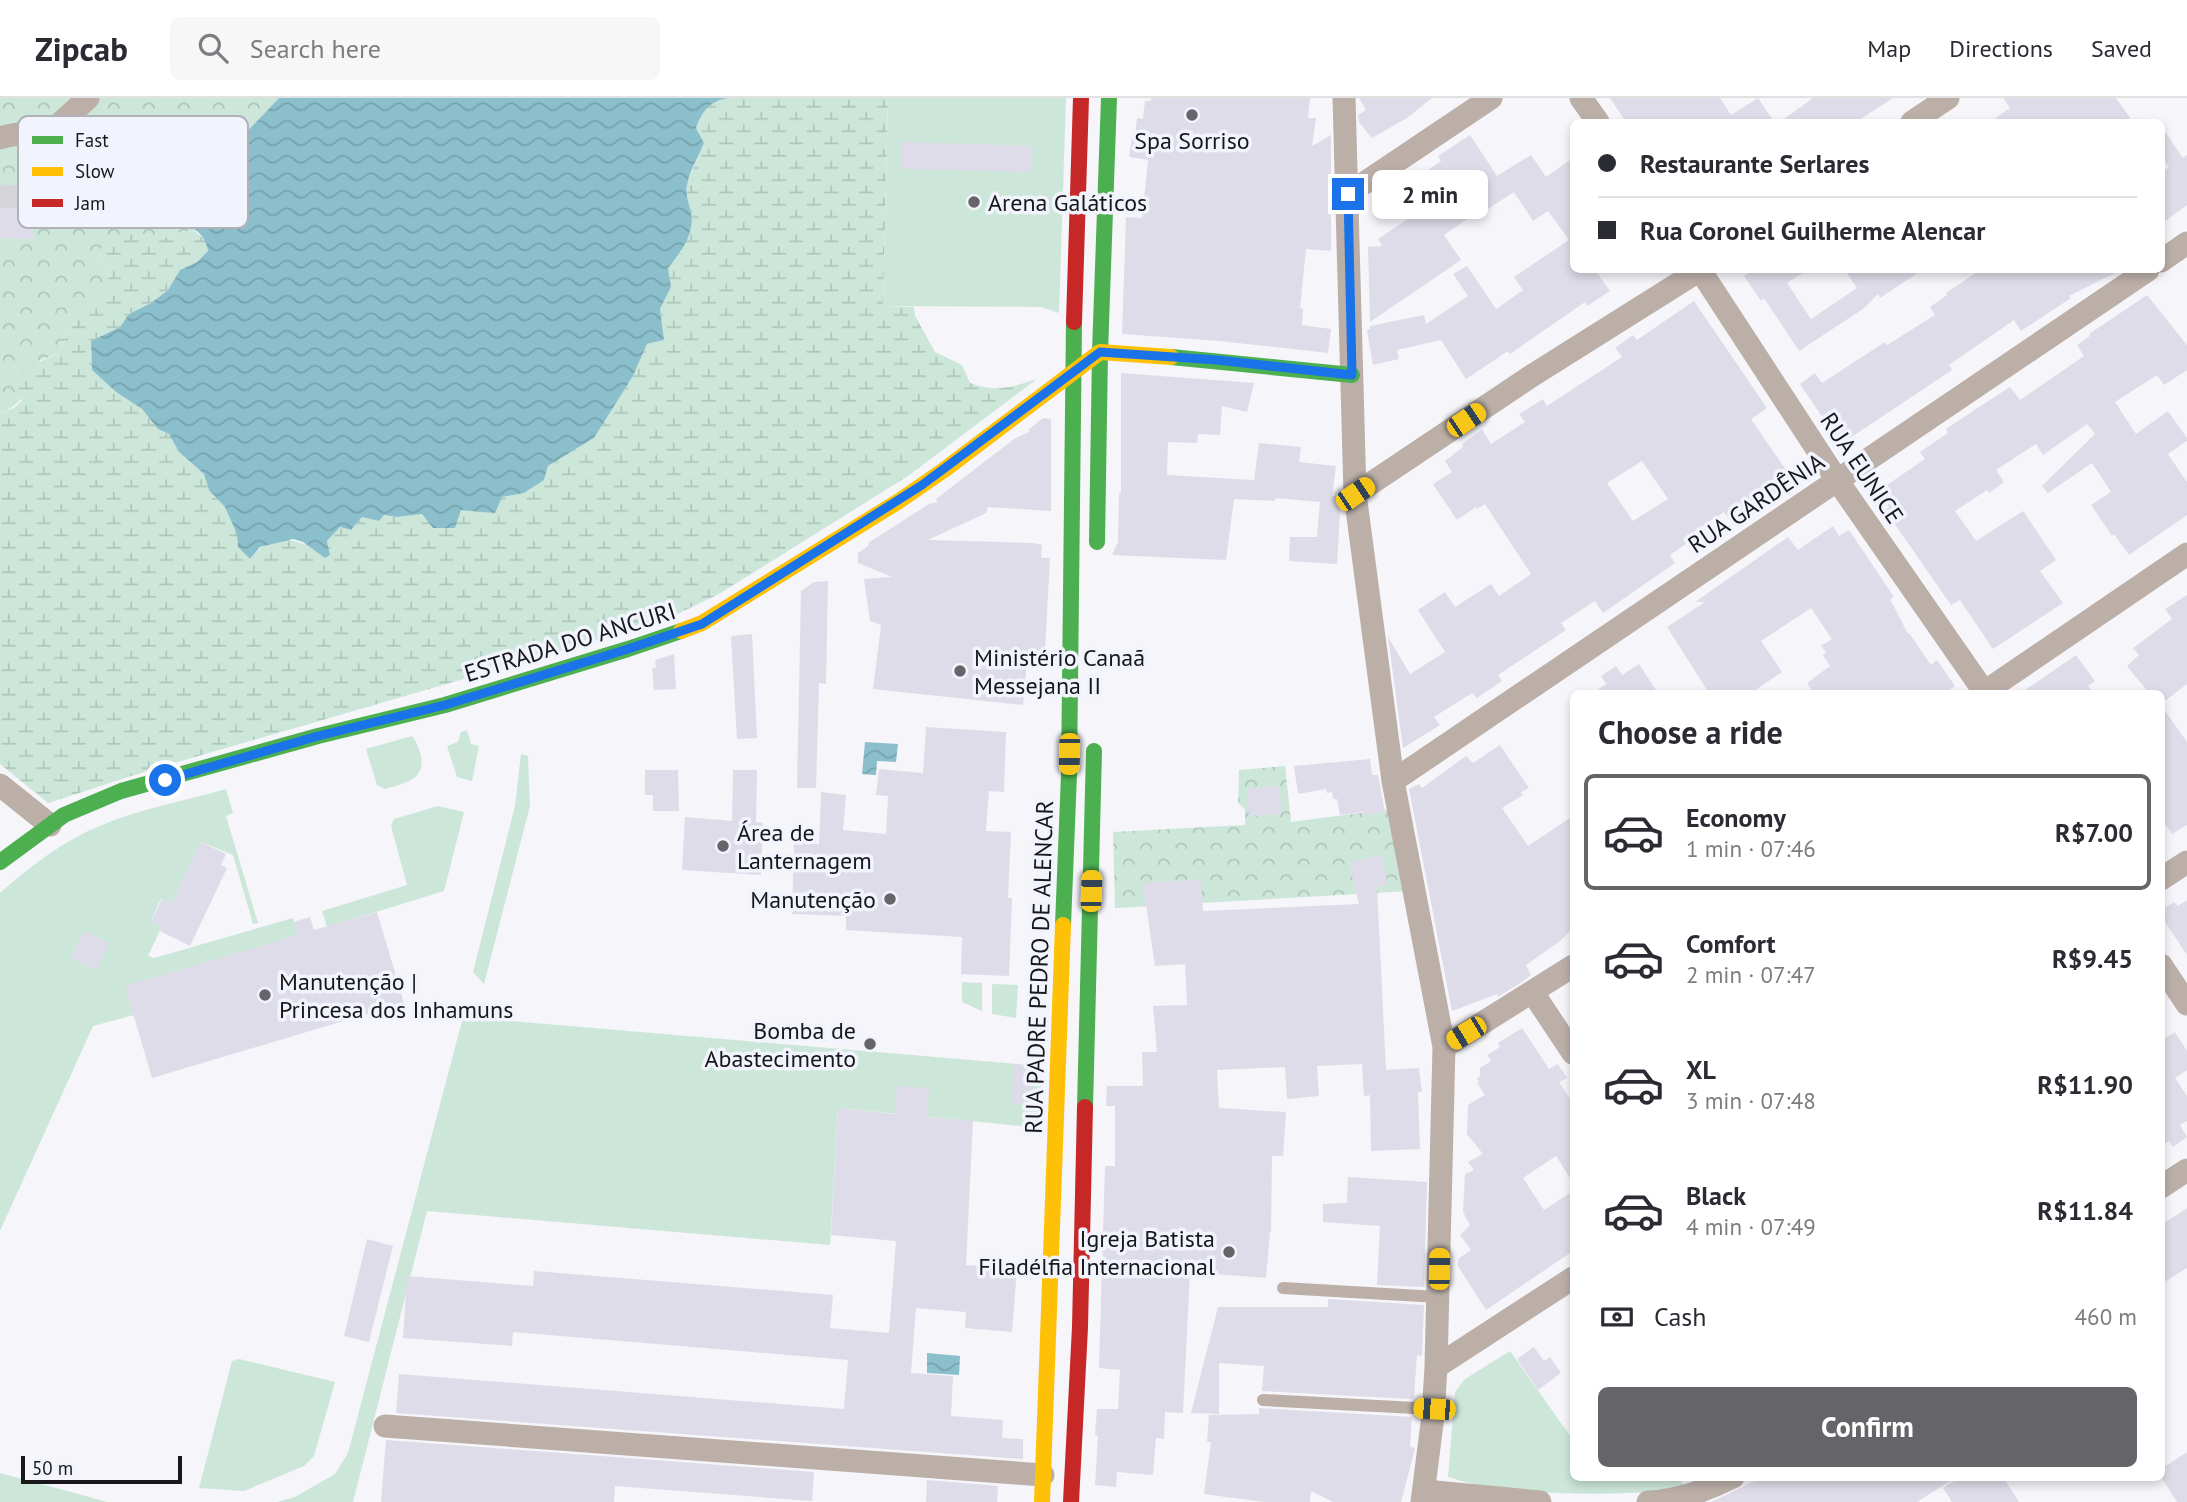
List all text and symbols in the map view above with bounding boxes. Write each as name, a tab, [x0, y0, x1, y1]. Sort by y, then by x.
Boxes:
search box	[170, 17, 660, 80]
text: Zipcab	[35, 27, 128, 70]
icon: search	[194, 29, 232, 67]
text: Search here	[250, 32, 381, 65]
text: Map	[1867, 33, 1911, 64]
text: Directions	[1949, 33, 2053, 64]
text: Saved	[2091, 33, 2152, 64]
marker: Spa Sorriso	[1184, 107, 1200, 123]
legend	[18, 116, 248, 228]
place label: Spa Sorriso	[1134, 125, 1250, 156]
text: Fast	[75, 128, 109, 152]
text: Restaurante Serlares	[1640, 147, 1869, 180]
text: Slow	[75, 159, 115, 183]
callout: 2 min	[1372, 170, 1488, 218]
route end	[1332, 178, 1364, 210]
text: 2 min	[1402, 180, 1458, 209]
place label: Arena Galáticos	[988, 187, 1147, 218]
text: Jam	[74, 191, 105, 215]
marker: Arena Galáticos	[966, 194, 982, 210]
text: Rua Coronel Guilherme Alencar	[1640, 214, 1985, 247]
car	[1443, 400, 1490, 440]
street label: RUA EUNICE	[1813, 406, 1911, 530]
street label: RUA GARDÊNIA	[1682, 446, 1830, 560]
car	[1332, 474, 1379, 514]
street label: ESTRADA DO ANCURI	[460, 595, 680, 689]
place label: Ministério Canaã Messejana II	[974, 642, 1145, 701]
marker: Ministério Canaã Messejana II	[952, 663, 968, 679]
text: Choose a ride	[1598, 711, 1783, 753]
car	[1059, 733, 1080, 775]
route start	[149, 764, 181, 796]
street label: RUA PADRE PEDRO DE ALENCAR	[1018, 800, 1060, 1134]
icon: car	[1602, 801, 1665, 864]
text: Economy	[1686, 801, 1786, 834]
text: R$7.00	[2055, 816, 2133, 849]
place label: Área de Lanternagem	[737, 817, 872, 876]
text: 1 min · 07:46	[1686, 834, 1816, 863]
marker: Área de Lanternagem	[715, 838, 731, 854]
car	[1080, 870, 1103, 912]
place label: Manutenção	[750, 884, 876, 915]
marker: Manutenção	[882, 891, 898, 907]
icon: car	[1602, 927, 1665, 990]
text: Comfort	[1686, 927, 1776, 960]
text: R$9.45	[2052, 942, 2133, 975]
text: 2 min · 07:47	[1686, 960, 1816, 989]
place label: Manutenção | Princesa dos Inhamuns	[279, 966, 513, 1025]
marker: Manutenção | Princesa dos Inhamuns	[257, 987, 273, 1003]
car	[1443, 1013, 1490, 1053]
place label: Bomba de Abastecimento	[704, 1015, 856, 1074]
marker: Bomba de Abastecimento	[862, 1036, 878, 1052]
icon: car	[1602, 1053, 1665, 1116]
text: XL	[1686, 1053, 1716, 1086]
text: R$11.90	[2037, 1068, 2133, 1101]
text: 3 min · 07:48	[1686, 1086, 1816, 1115]
icon: car	[1602, 1179, 1665, 1242]
text: Black	[1686, 1179, 1746, 1212]
text: R$11.84	[2037, 1194, 2133, 1227]
text: 4 min · 07:49	[1686, 1212, 1816, 1241]
place label: Igreja Batista Filadélfia Internacional	[978, 1223, 1215, 1282]
marker: Igreja Batista Filadélfia Internacional	[1221, 1244, 1237, 1260]
car	[1429, 1248, 1450, 1290]
icon: cash	[1598, 1298, 1636, 1336]
text: Cash	[1654, 1300, 1706, 1333]
text: 460 m	[2075, 1302, 2137, 1331]
button: Confirm	[1598, 1387, 2137, 1467]
car	[1413, 1397, 1456, 1421]
scale bar	[21, 1453, 182, 1485]
text: 50 m	[32, 1456, 73, 1480]

